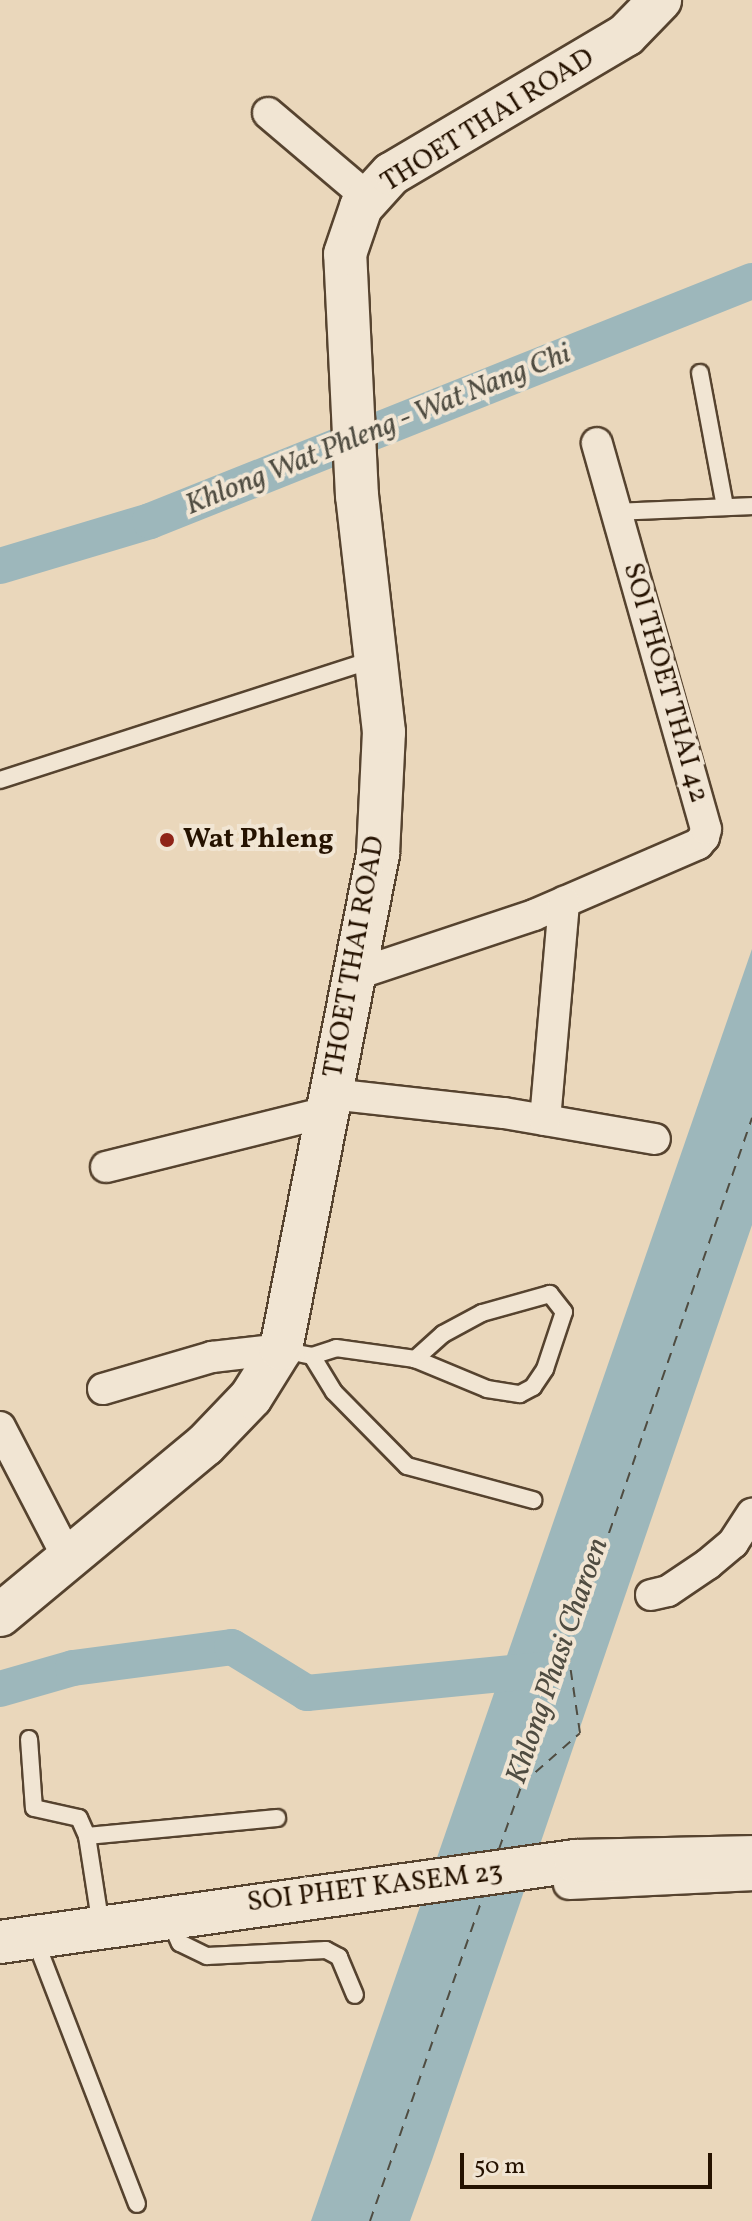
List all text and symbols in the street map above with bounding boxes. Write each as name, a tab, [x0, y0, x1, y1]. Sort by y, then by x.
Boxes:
street label: THOET THAI ROAD	[375, 41, 601, 201]
water label: Khlong Wat Phleng - Wat Nang Chi	[180, 336, 576, 524]
street label: SOI THOET THAI 42	[614, 558, 716, 808]
place label: Wat Phleng	[183, 823, 334, 857]
marker: Wat Phleng	[158, 831, 176, 849]
street label: THOET THAI ROAD	[317, 833, 393, 1081]
water label: Khlong Phasi Charoen	[499, 1533, 617, 1789]
street label: SOI PHET KASEM 23	[245, 1856, 505, 1920]
scale bar	[464, 2137, 716, 2187]
text: 50 m	[474, 2150, 526, 2184]

